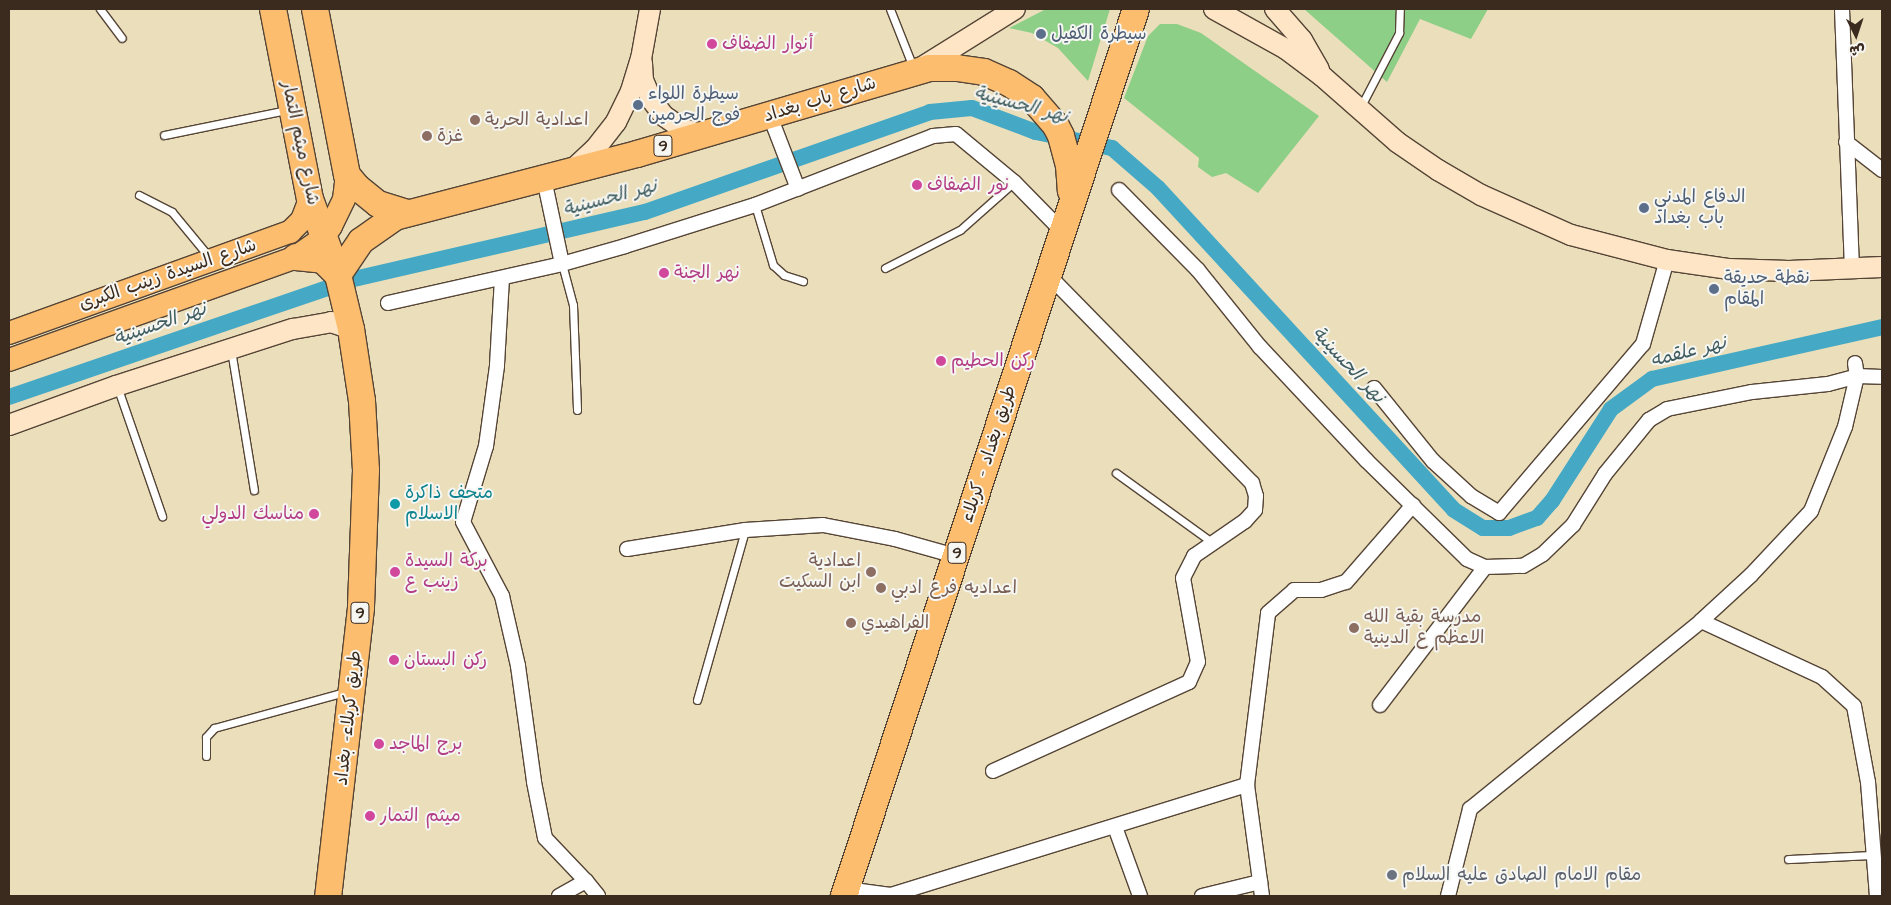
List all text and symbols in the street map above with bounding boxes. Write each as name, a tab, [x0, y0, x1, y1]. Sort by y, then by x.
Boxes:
north arrow	[1831, 10, 1881, 60]
place label: سيطرة الكفيل	[1051, 23, 1147, 45]
marker: سيطرة الكفيل	[1035, 28, 1047, 40]
place label: أنوار الضفاف	[722, 33, 813, 55]
marker: أنوار الضفاف	[706, 38, 718, 50]
text: ش	[1849, 39, 1865, 60]
street label: شارع باب بغداد	[761, 73, 879, 127]
street label: شارع ميثم التمار	[276, 79, 324, 207]
water label: نهر الحسينية	[971, 82, 1071, 128]
place label: سيطرة اللواء فوج الحرمين	[648, 84, 740, 126]
marker: سيطرة اللواء فوج الحرمين	[632, 99, 644, 111]
place label: اعدادية الحرية	[485, 109, 588, 131]
marker: اعدادية الحرية	[469, 114, 481, 126]
place label: غزة	[437, 125, 463, 147]
marker: غزة	[421, 130, 433, 142]
road number: 9	[653, 132, 673, 160]
place label: نور الضفاف	[927, 174, 1009, 196]
water label: نهر الحسينية	[560, 175, 660, 221]
marker: نور الضفاف	[911, 179, 923, 191]
place label: الدفاع المدني باب بغداد	[1654, 187, 1745, 230]
marker: الدفاع المدني باب بغداد	[1638, 202, 1650, 214]
street label: شارع السيدة زينب الكبرى	[76, 234, 260, 316]
place label: نهر الجنة	[674, 262, 740, 284]
marker: نهر الجنة	[658, 267, 670, 279]
place label: نقطة حديقة المقام	[1724, 268, 1810, 310]
marker: نقطة حديقة المقام	[1708, 283, 1720, 295]
water label: نهر الحسينية	[111, 298, 209, 350]
water label: نهر الحسينية	[1307, 322, 1389, 408]
water label: نهر علقمه	[1647, 332, 1729, 372]
place label: ركن الحطيم	[951, 350, 1035, 372]
marker: ركن الحطيم	[935, 355, 947, 367]
street label: طريق بغداد - كربلاء	[957, 383, 1021, 525]
place label: متحف ذاكرة الاسلام	[405, 483, 493, 526]
marker: متحف ذاكرة الاسلام	[389, 498, 401, 510]
place label: مناسك الدولي	[201, 503, 304, 525]
marker: مناسك الدولي	[308, 508, 320, 520]
road number: 9	[947, 540, 967, 566]
place label: بركة السيدة زينب ع	[405, 551, 488, 594]
place label: اعدادية ابن السكيت	[779, 551, 861, 594]
marker: بركة السيدة زينب ع	[389, 566, 401, 578]
marker: اعدادية ابن السكيت	[865, 566, 877, 578]
place label: اعداديه فرع ادبي	[891, 577, 1017, 599]
marker: اعداديه فرع ادبي	[875, 582, 887, 594]
road number: 9	[350, 600, 370, 626]
place label: مدرسة بقية الله الاعظم ع الدينية	[1364, 607, 1484, 650]
place label: الفراهيدي	[861, 612, 929, 634]
marker: الفراهيدي	[845, 617, 857, 629]
marker: مدرسة بقية الله الاعظم ع الدينية	[1348, 622, 1360, 634]
street label: طريق كربلاء- بغداد	[331, 649, 367, 787]
place label: ركن البستان	[404, 649, 487, 671]
marker: ركن البستان	[388, 654, 400, 666]
place label: برج الماجد	[389, 733, 462, 755]
marker: برج الماجد	[373, 738, 385, 750]
place label: ميثم التمار	[380, 805, 461, 827]
marker: ميثم التمار	[364, 810, 376, 822]
place label: مقام الامام الصادق عليه السلام	[1402, 864, 1641, 886]
marker: مقام الامام الصادق عليه السلام	[1386, 869, 1398, 881]

